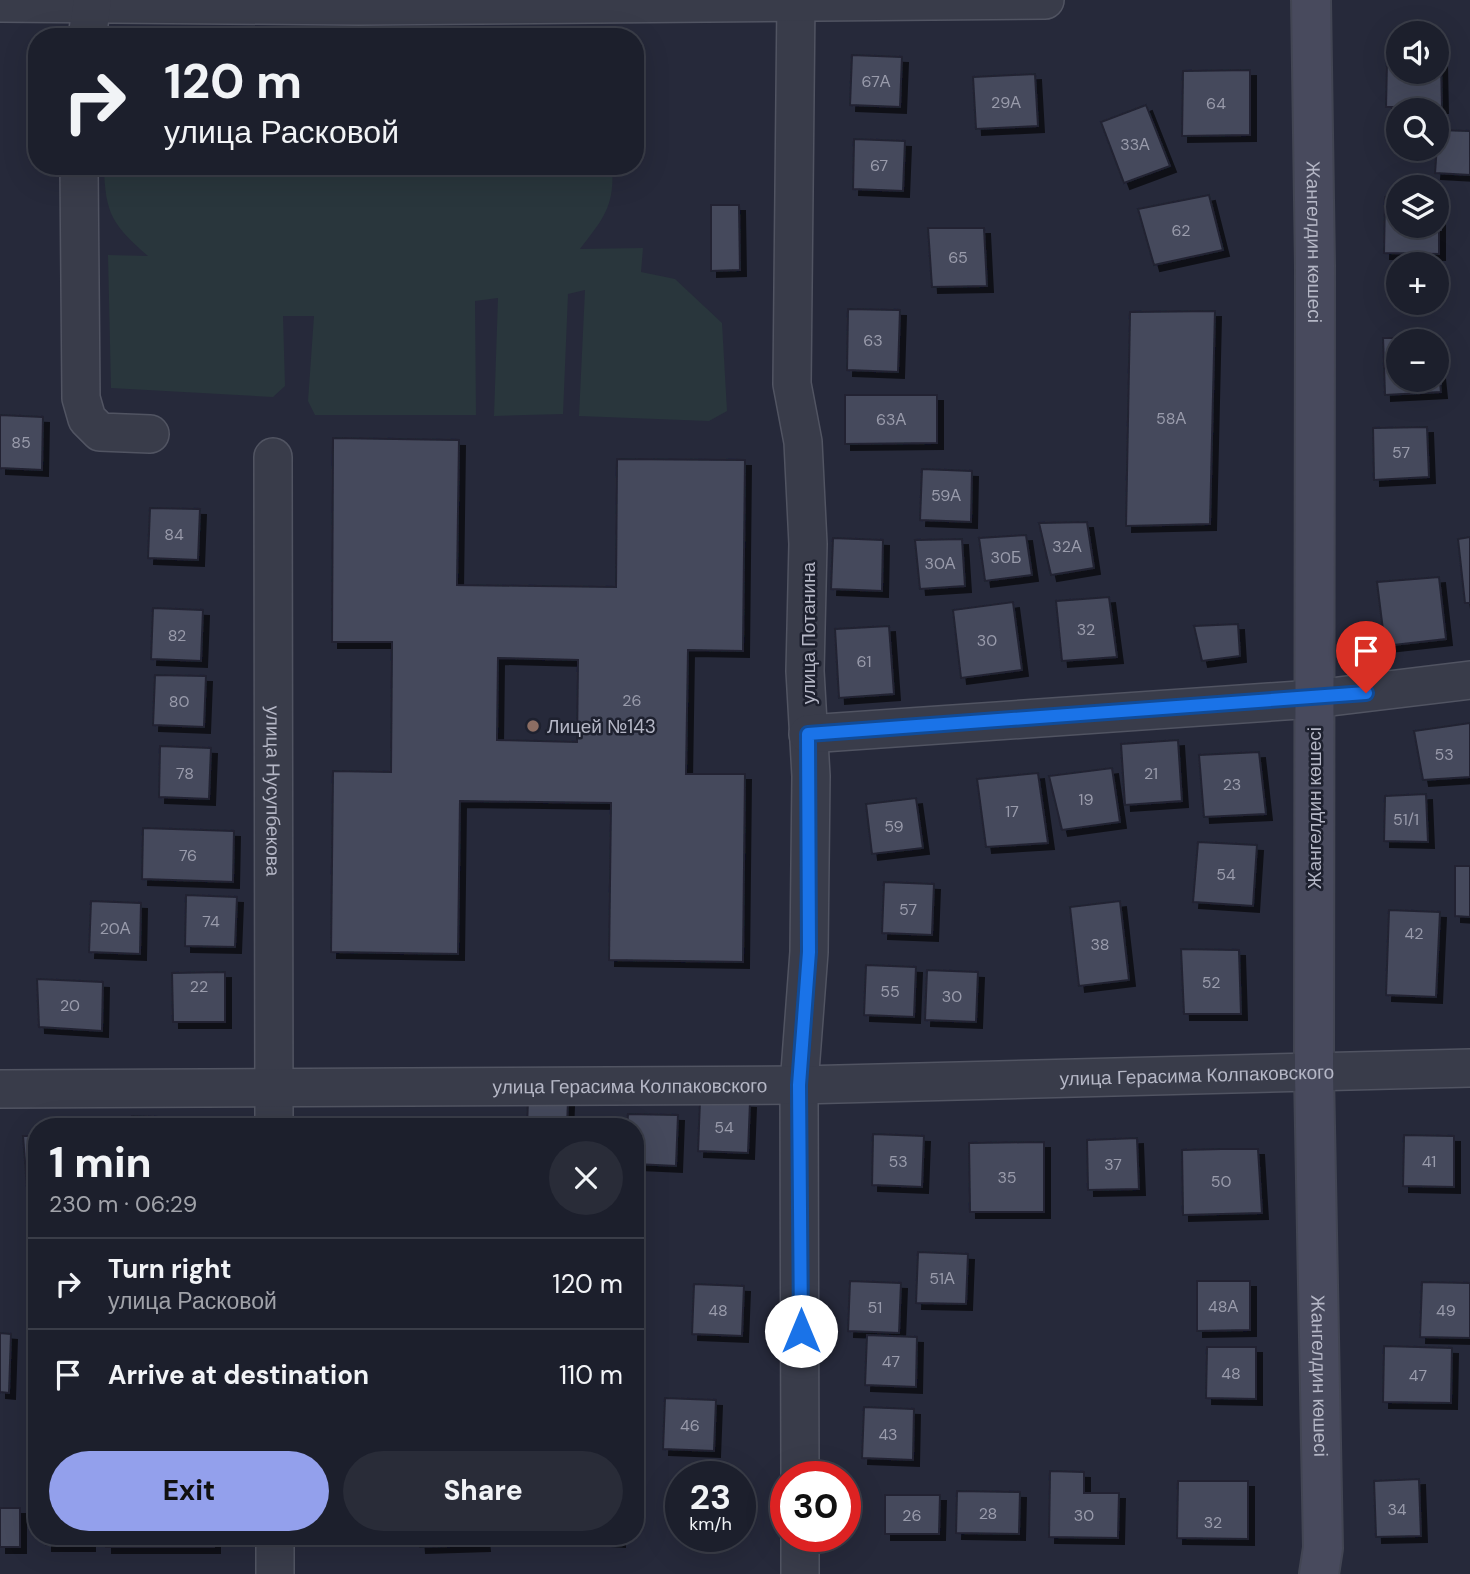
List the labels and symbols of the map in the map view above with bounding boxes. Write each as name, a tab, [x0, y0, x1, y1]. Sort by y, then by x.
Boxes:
house number: 67А	[862, 71, 891, 92]
house number: 29А	[991, 92, 1021, 113]
house number: 64	[1206, 93, 1226, 114]
house number: 33А	[1120, 134, 1150, 155]
house number: 67	[870, 155, 888, 176]
street label: Жангелдин көшесі	[1301, 161, 1328, 323]
house number: 62	[1172, 220, 1190, 241]
house number: 65	[948, 247, 968, 268]
house number: 63	[863, 330, 883, 351]
house number: 58А	[1156, 408, 1186, 429]
house number: 63А	[876, 409, 906, 430]
house number: 85	[11, 432, 31, 453]
house number: 57	[1392, 442, 1410, 463]
house number: 59А	[931, 485, 961, 506]
house number: 84	[164, 524, 184, 545]
house number: 32А	[1052, 536, 1082, 557]
house number: 30Б	[991, 547, 1021, 568]
house number: 30А	[924, 553, 956, 574]
street label: улица Потанина	[796, 561, 821, 704]
house number: 32	[1077, 619, 1095, 640]
pin	[1336, 621, 1396, 693]
house number: 82	[168, 625, 186, 646]
house number: 30	[977, 630, 997, 651]
house number: 61	[856, 651, 872, 672]
house number: 26	[622, 690, 642, 711]
house number: 80	[169, 691, 189, 712]
street label: улица Нусупбекова	[261, 706, 286, 877]
place label: Лицей №143	[547, 714, 656, 739]
marker: Лицей №143	[525, 718, 541, 734]
street label: Жангелдин көшесі	[1302, 727, 1327, 889]
house number: 53	[1434, 744, 1454, 765]
house number: 78	[176, 763, 194, 784]
house number: 21	[1144, 763, 1158, 784]
house number: 23	[1223, 774, 1241, 795]
house number: 19	[1078, 789, 1094, 810]
house number: 17	[1005, 801, 1019, 822]
house number: 51/1	[1393, 809, 1419, 830]
house number: 59	[884, 816, 904, 837]
house number: 76	[179, 845, 197, 866]
house number: 54	[1216, 864, 1236, 885]
house number: 57	[899, 899, 917, 920]
house number: 74	[202, 911, 220, 932]
house number: 20А	[100, 918, 131, 939]
house number: 42	[1405, 923, 1423, 944]
house number: 38	[1090, 934, 1110, 955]
house number: 52	[1202, 972, 1220, 993]
house number: 22	[190, 976, 208, 997]
house number: 55	[880, 981, 900, 1002]
house number: 30	[942, 986, 962, 1007]
house number: 20	[60, 995, 80, 1016]
street label: улица Герасима Колпаковского	[1059, 1059, 1335, 1091]
street label: улица Герасима Колпаковского	[493, 1073, 767, 1099]
house number: 54	[714, 1117, 734, 1138]
house number: 53	[888, 1151, 908, 1172]
house number: 41	[1422, 1151, 1436, 1172]
house number: 37	[1104, 1154, 1122, 1175]
house number: 35	[997, 1167, 1017, 1188]
house number: 50	[1211, 1171, 1231, 1192]
house number: 51А	[929, 1268, 955, 1289]
position arrow	[764, 1294, 838, 1368]
street label: Жангелдин көшесі	[1306, 1295, 1334, 1457]
house number: 48А	[1208, 1296, 1238, 1317]
house number: 51	[868, 1297, 882, 1318]
house number: 48	[708, 1300, 728, 1321]
house number: 49	[1436, 1300, 1456, 1321]
house number: 47	[882, 1351, 900, 1372]
house number: 48	[1221, 1363, 1241, 1384]
house number: 47	[1409, 1365, 1427, 1386]
house number: 46	[680, 1415, 700, 1436]
house number: 43	[878, 1424, 898, 1445]
speed limit sign: 30	[770, 1461, 861, 1552]
house number: 34	[1387, 1499, 1407, 1520]
house number: 28	[979, 1503, 997, 1524]
house number: 26	[902, 1505, 922, 1526]
house number: 30	[1074, 1505, 1094, 1526]
house number: 32	[1204, 1512, 1222, 1533]

